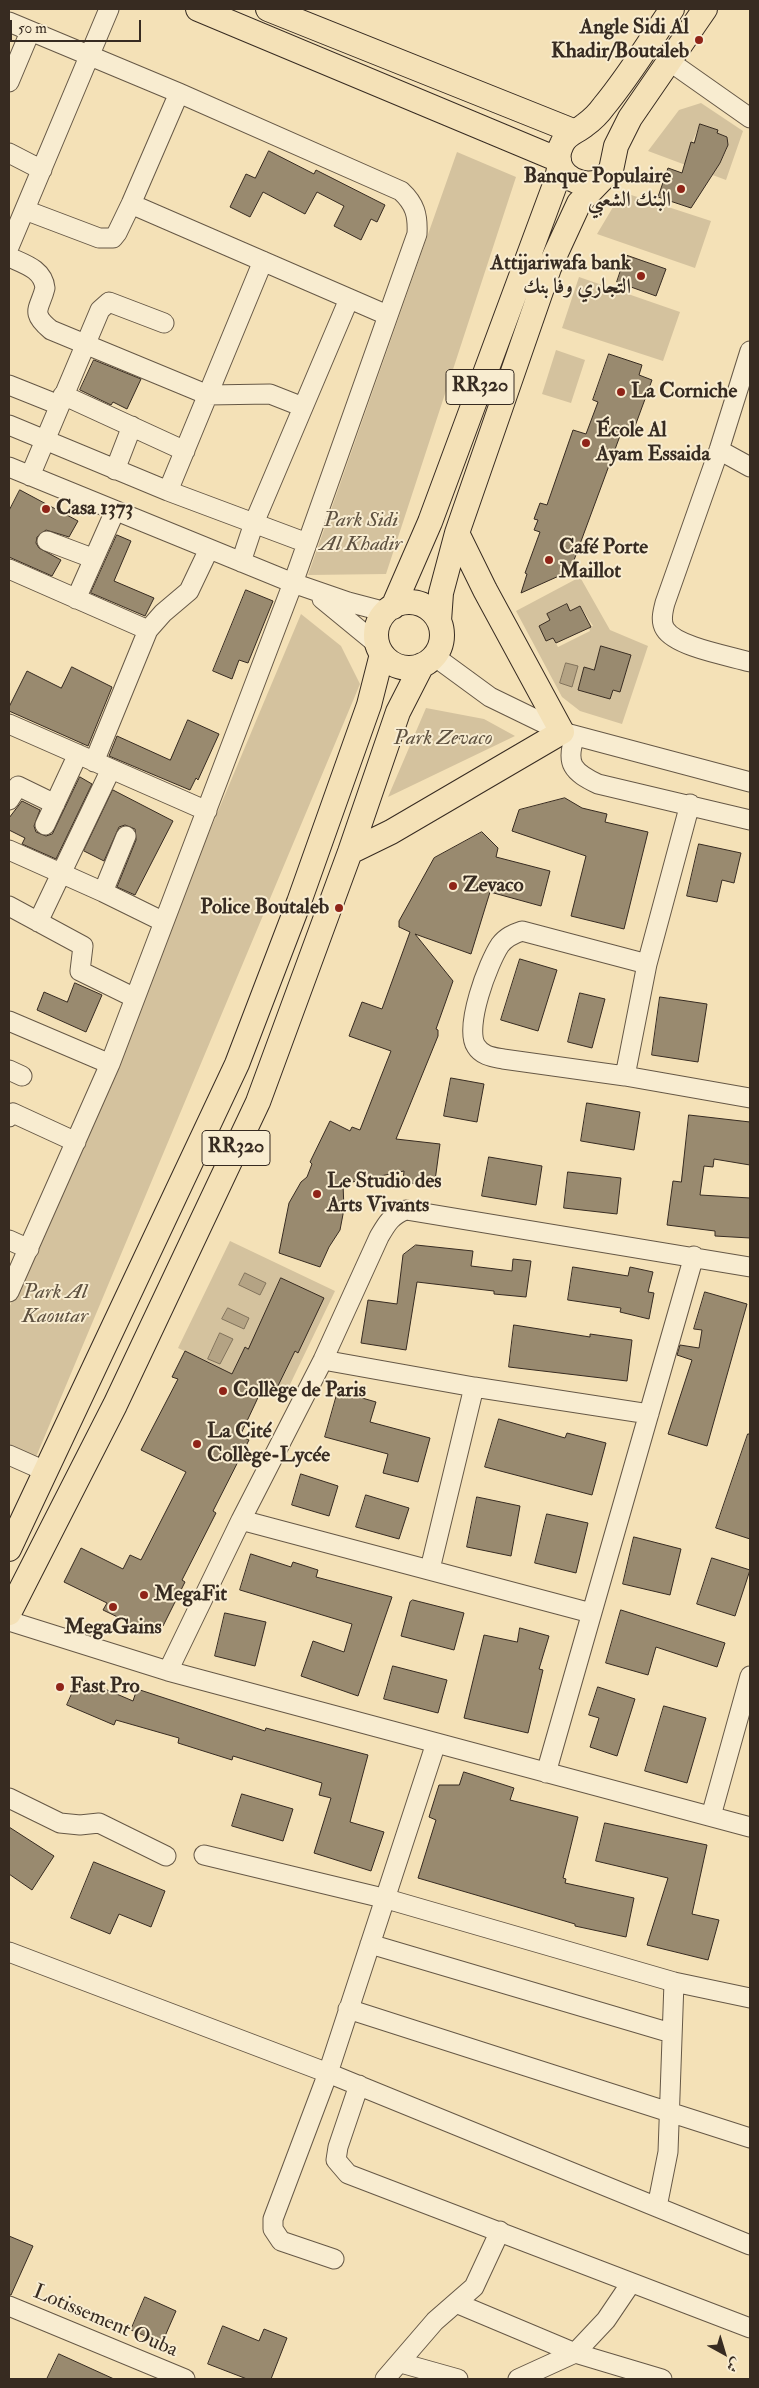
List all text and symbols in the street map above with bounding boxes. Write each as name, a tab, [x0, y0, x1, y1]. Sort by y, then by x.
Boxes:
scale bar	[12, 10, 144, 42]
place label: Angle Sidi Al Khadir/Boutaleb	[551, 15, 689, 65]
text: 50 m	[18, 19, 47, 38]
marker: Angle Sidi Al Khadir/Boutaleb	[693, 34, 705, 46]
place label: Banque Populaire البنك الشعبي	[523, 164, 671, 214]
marker: Banque Populaire البنك الشعبي	[675, 183, 687, 195]
place label: Attijariwafa bank التجاري وفا بنك	[491, 251, 631, 301]
marker: Attijariwafa bank التجاري وفا بنك	[635, 270, 647, 282]
road number: RR320	[446, 370, 514, 404]
place label: La Corniche	[631, 379, 737, 405]
marker: La Corniche	[615, 386, 627, 398]
place label: École Al Ayam Essaida	[596, 418, 710, 468]
marker: École Al Ayam Essaida	[580, 437, 592, 449]
place label: Casa 1373	[56, 496, 133, 522]
marker: Casa 1373	[40, 503, 52, 515]
park label: Park Sidi Al Khadir	[320, 508, 402, 558]
place label: Café Porte Maillot	[559, 535, 648, 585]
marker: Café Porte Maillot	[543, 554, 555, 566]
park label: Park Zevaco	[394, 726, 492, 752]
place label: Zevaco	[463, 873, 524, 899]
marker: Zevaco	[447, 880, 459, 892]
place label: Police Boutaleb	[200, 895, 329, 921]
marker: Police Boutaleb	[333, 902, 345, 914]
road number: RR320	[202, 1130, 270, 1166]
place label: Le Studio des Arts Vivants	[327, 1169, 441, 1219]
marker: Le Studio des Arts Vivants	[311, 1188, 323, 1200]
park label: Park Al Kaoutar	[22, 1280, 88, 1330]
place label: Collège de Paris	[233, 1378, 366, 1404]
marker: Collège de Paris	[217, 1385, 229, 1397]
place label: La Cité Collège-Lycée	[207, 1419, 330, 1469]
marker: La Cité Collège-Lycée	[191, 1438, 203, 1450]
place label: MegaFit	[154, 1582, 227, 1608]
marker: MegaFit	[138, 1589, 150, 1601]
marker: MegaGains	[107, 1601, 119, 1613]
place label: MegaGains	[64, 1615, 162, 1641]
place label: Fast Pro	[70, 1674, 140, 1700]
marker: Fast Pro	[54, 1681, 66, 1693]
street label: Lotissement Ouba	[29, 2280, 181, 2364]
north arrow	[699, 2328, 749, 2378]
text: ش	[723, 2354, 745, 2376]

